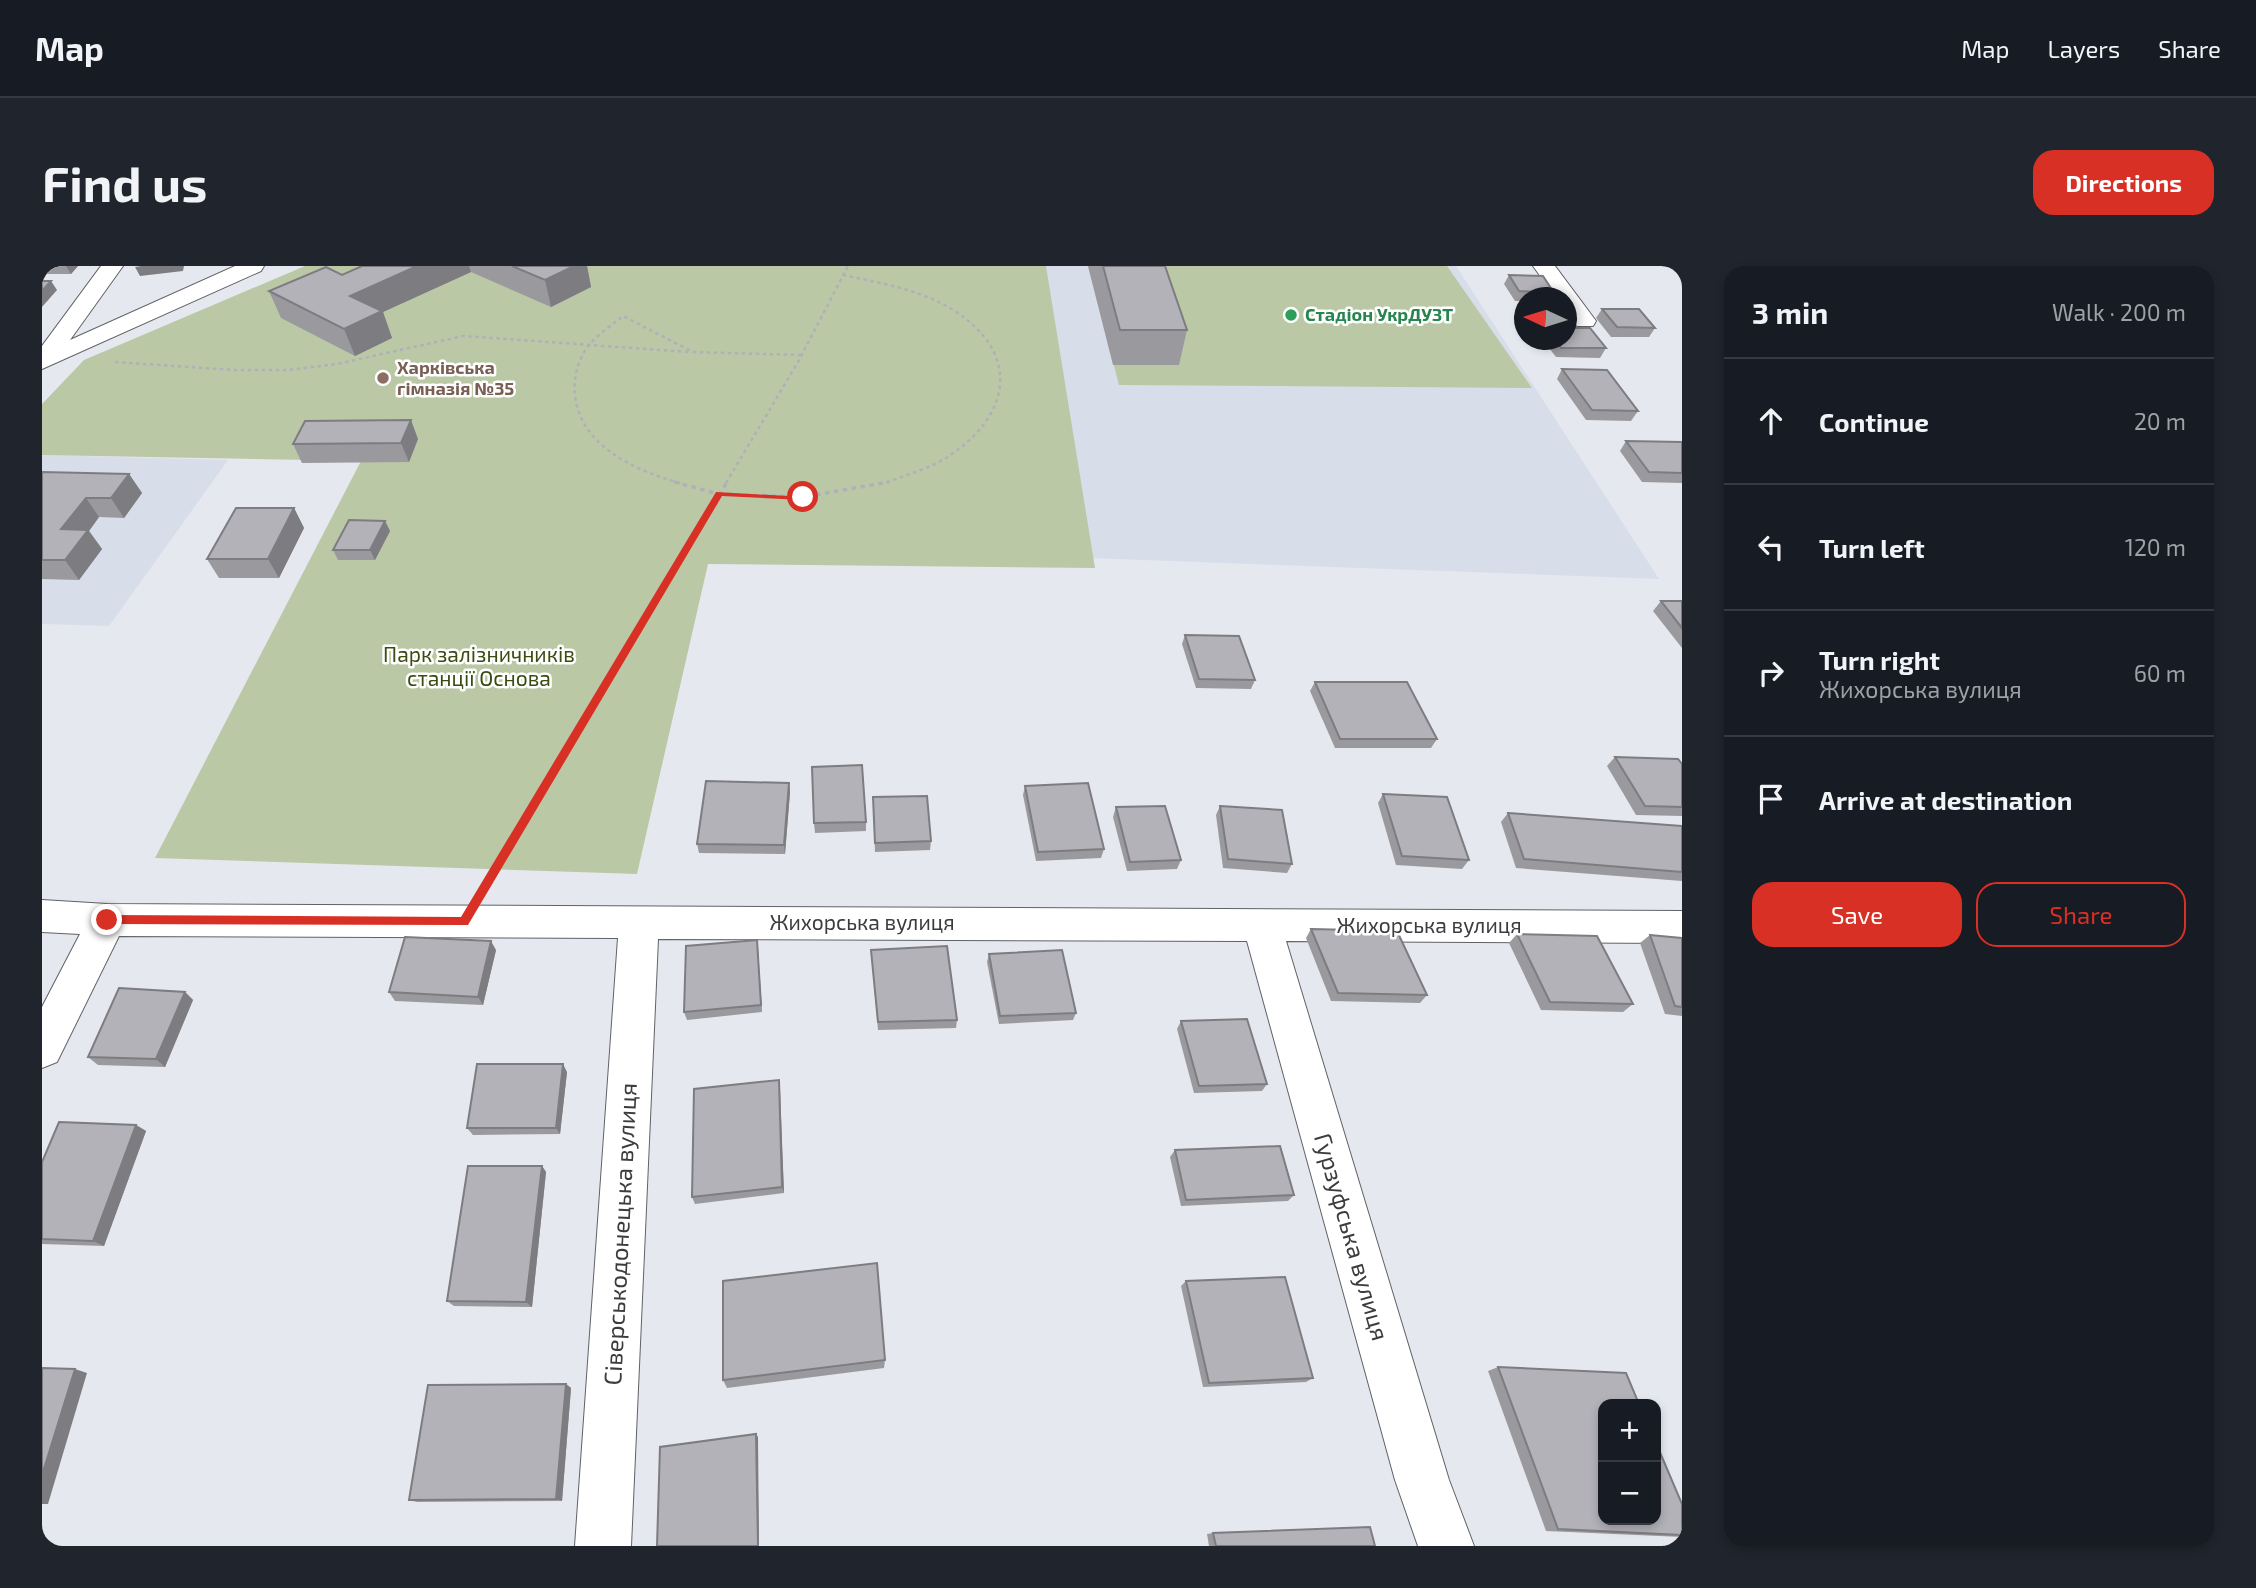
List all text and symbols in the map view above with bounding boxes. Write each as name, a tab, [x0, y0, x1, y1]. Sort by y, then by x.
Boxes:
text: Map	[35, 28, 104, 68]
text: Map	[1961, 34, 2009, 63]
text: Layers	[2047, 34, 2120, 63]
text: Share	[2158, 34, 2221, 63]
button: Directions	[2033, 150, 2214, 215]
text: Find us	[42, 153, 207, 212]
north arrow	[1514, 287, 1577, 350]
text: 3 min	[1752, 294, 1828, 330]
text: Walk · 200 m	[2052, 298, 2186, 326]
place label: Стадіон УкрДУЗТ	[1305, 303, 1453, 325]
marker: Стадіон УкрДУЗТ	[1283, 307, 1299, 323]
place label: Харківська гімназія №35	[397, 356, 514, 399]
marker: Харківська гімназія №35	[375, 370, 391, 386]
icon: ahead	[1752, 402, 1790, 440]
text: Continue	[1819, 406, 1929, 437]
text: 20 m	[2134, 407, 2186, 435]
route start	[787, 481, 818, 512]
icon: left	[1752, 528, 1790, 566]
text: Turn left	[1819, 532, 1925, 563]
text: 120 m	[2125, 533, 2186, 561]
park label: Парк залізничників станції Основа	[383, 641, 575, 690]
text: Turn right	[1819, 644, 1940, 675]
icon: right	[1752, 654, 1790, 692]
text: 60 m	[2134, 659, 2186, 687]
text: Жихорська вулиця	[1819, 675, 2022, 703]
icon: arrive	[1752, 780, 1790, 818]
text: Arrive at destination	[1819, 784, 2072, 815]
button: Save	[1752, 882, 1962, 947]
button: Share	[1976, 882, 2186, 947]
route end	[91, 904, 122, 935]
street label: Жихорська вулиця	[769, 909, 955, 935]
street label: Жихорська вулиця	[1336, 912, 1522, 938]
street label: Сіверськодонецька вулиця	[597, 1082, 643, 1386]
street label: Гурзуфська вулиця	[1308, 1130, 1396, 1344]
map controls	[1598, 1399, 1661, 1525]
button: +	[1598, 1399, 1661, 1462]
button: −	[1598, 1462, 1661, 1525]

